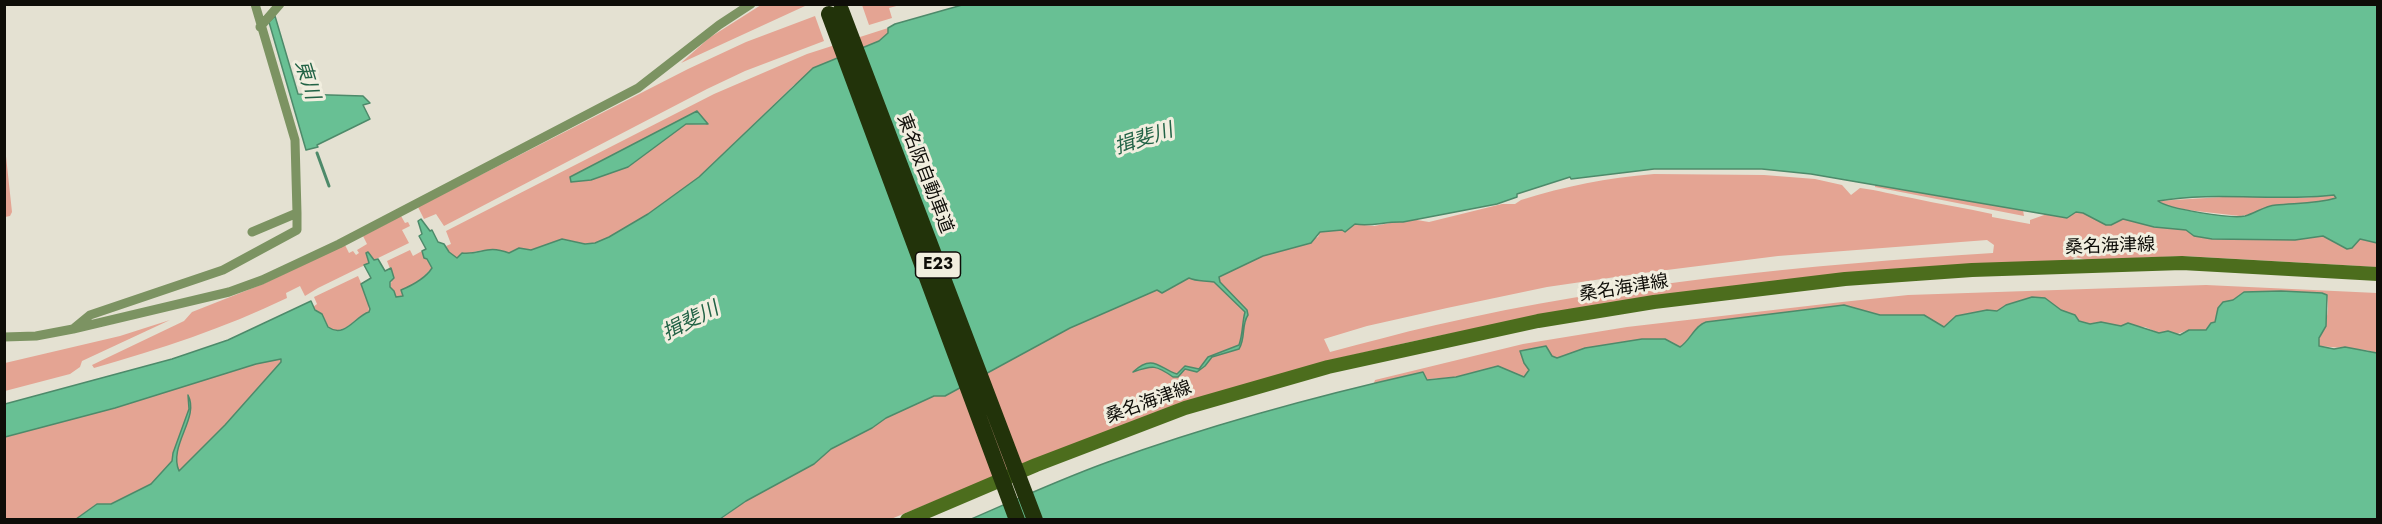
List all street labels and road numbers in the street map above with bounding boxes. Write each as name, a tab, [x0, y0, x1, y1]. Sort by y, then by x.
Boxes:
street label: 東名阪自動車道	[891, 111, 957, 237]
street label: 桑名海津線	[2065, 235, 2155, 259]
road number: E23	[916, 252, 960, 278]
street label: 桑名海津線	[1578, 271, 1670, 307]
street label: 桑名海津線	[1103, 377, 1195, 429]

